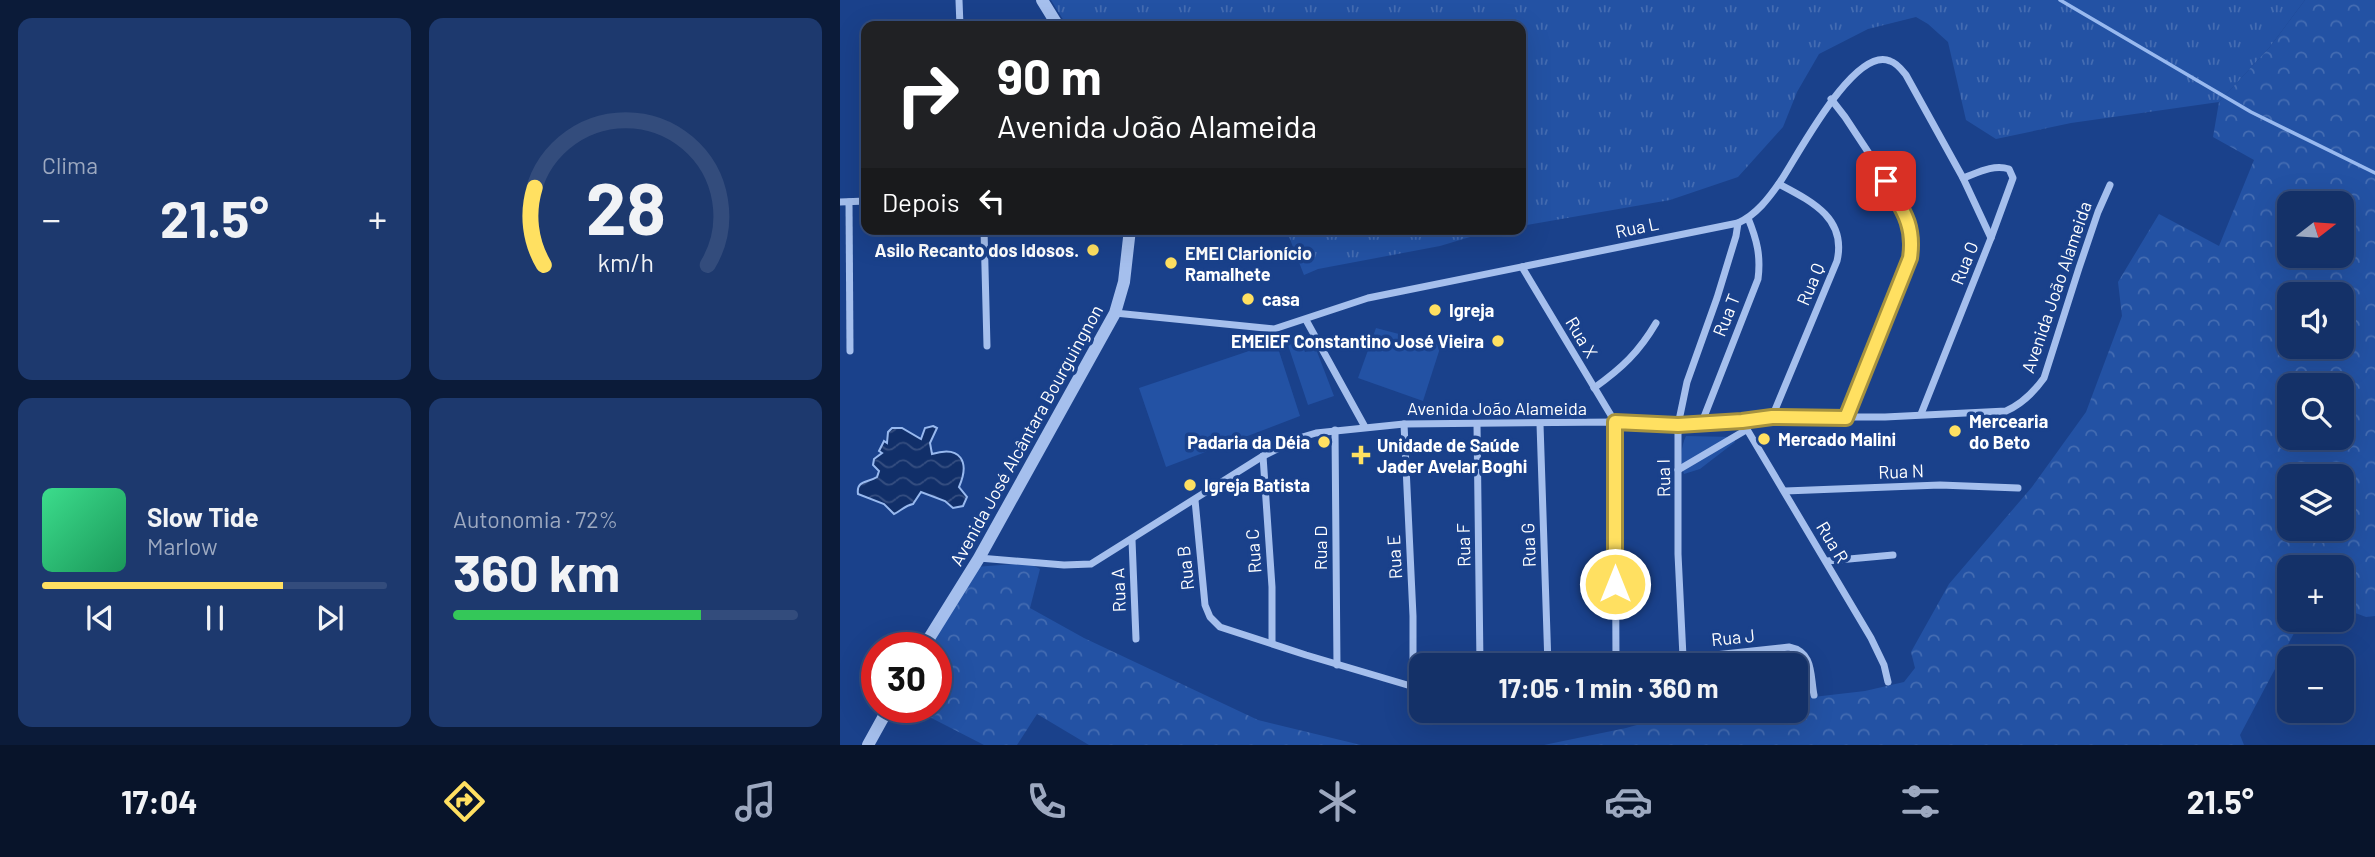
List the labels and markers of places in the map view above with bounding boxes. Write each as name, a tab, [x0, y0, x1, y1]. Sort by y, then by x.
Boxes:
pin	[1856, 151, 1916, 211]
place label: Asilo Recanto dos Idosos.	[874, 239, 1079, 261]
marker: Asilo Recanto dos Idosos.	[1085, 242, 1101, 258]
place label: EMEI Clarionício Ramalhete	[1185, 242, 1312, 285]
marker: EMEI Clarionício Ramalhete	[1163, 255, 1179, 271]
place label: casa	[1262, 288, 1300, 310]
marker: casa	[1240, 291, 1256, 307]
place label: Igreja	[1449, 299, 1494, 321]
marker: Igreja	[1427, 302, 1443, 318]
place label: EMEIEF Constantino José Vieira	[1231, 330, 1484, 352]
marker: EMEIEF Constantino José Vieira	[1490, 333, 1506, 349]
place label: Mercearia do Beto	[1969, 410, 2048, 453]
marker: Mercearia do Beto	[1947, 423, 1963, 439]
place label: Mercado Malini	[1778, 428, 1896, 450]
place label: Padaria da Déia	[1187, 431, 1310, 453]
marker: Mercado Malini	[1756, 431, 1772, 447]
marker: Padaria da Déia	[1316, 434, 1332, 450]
place label: Unidade de Saúde Jader Avelar Boghi	[1377, 434, 1527, 477]
marker: Unidade de Saúde Jader Avelar Boghi	[1351, 445, 1371, 465]
place label: Igreja Batista	[1204, 474, 1310, 496]
marker: Igreja Batista	[1182, 477, 1198, 493]

